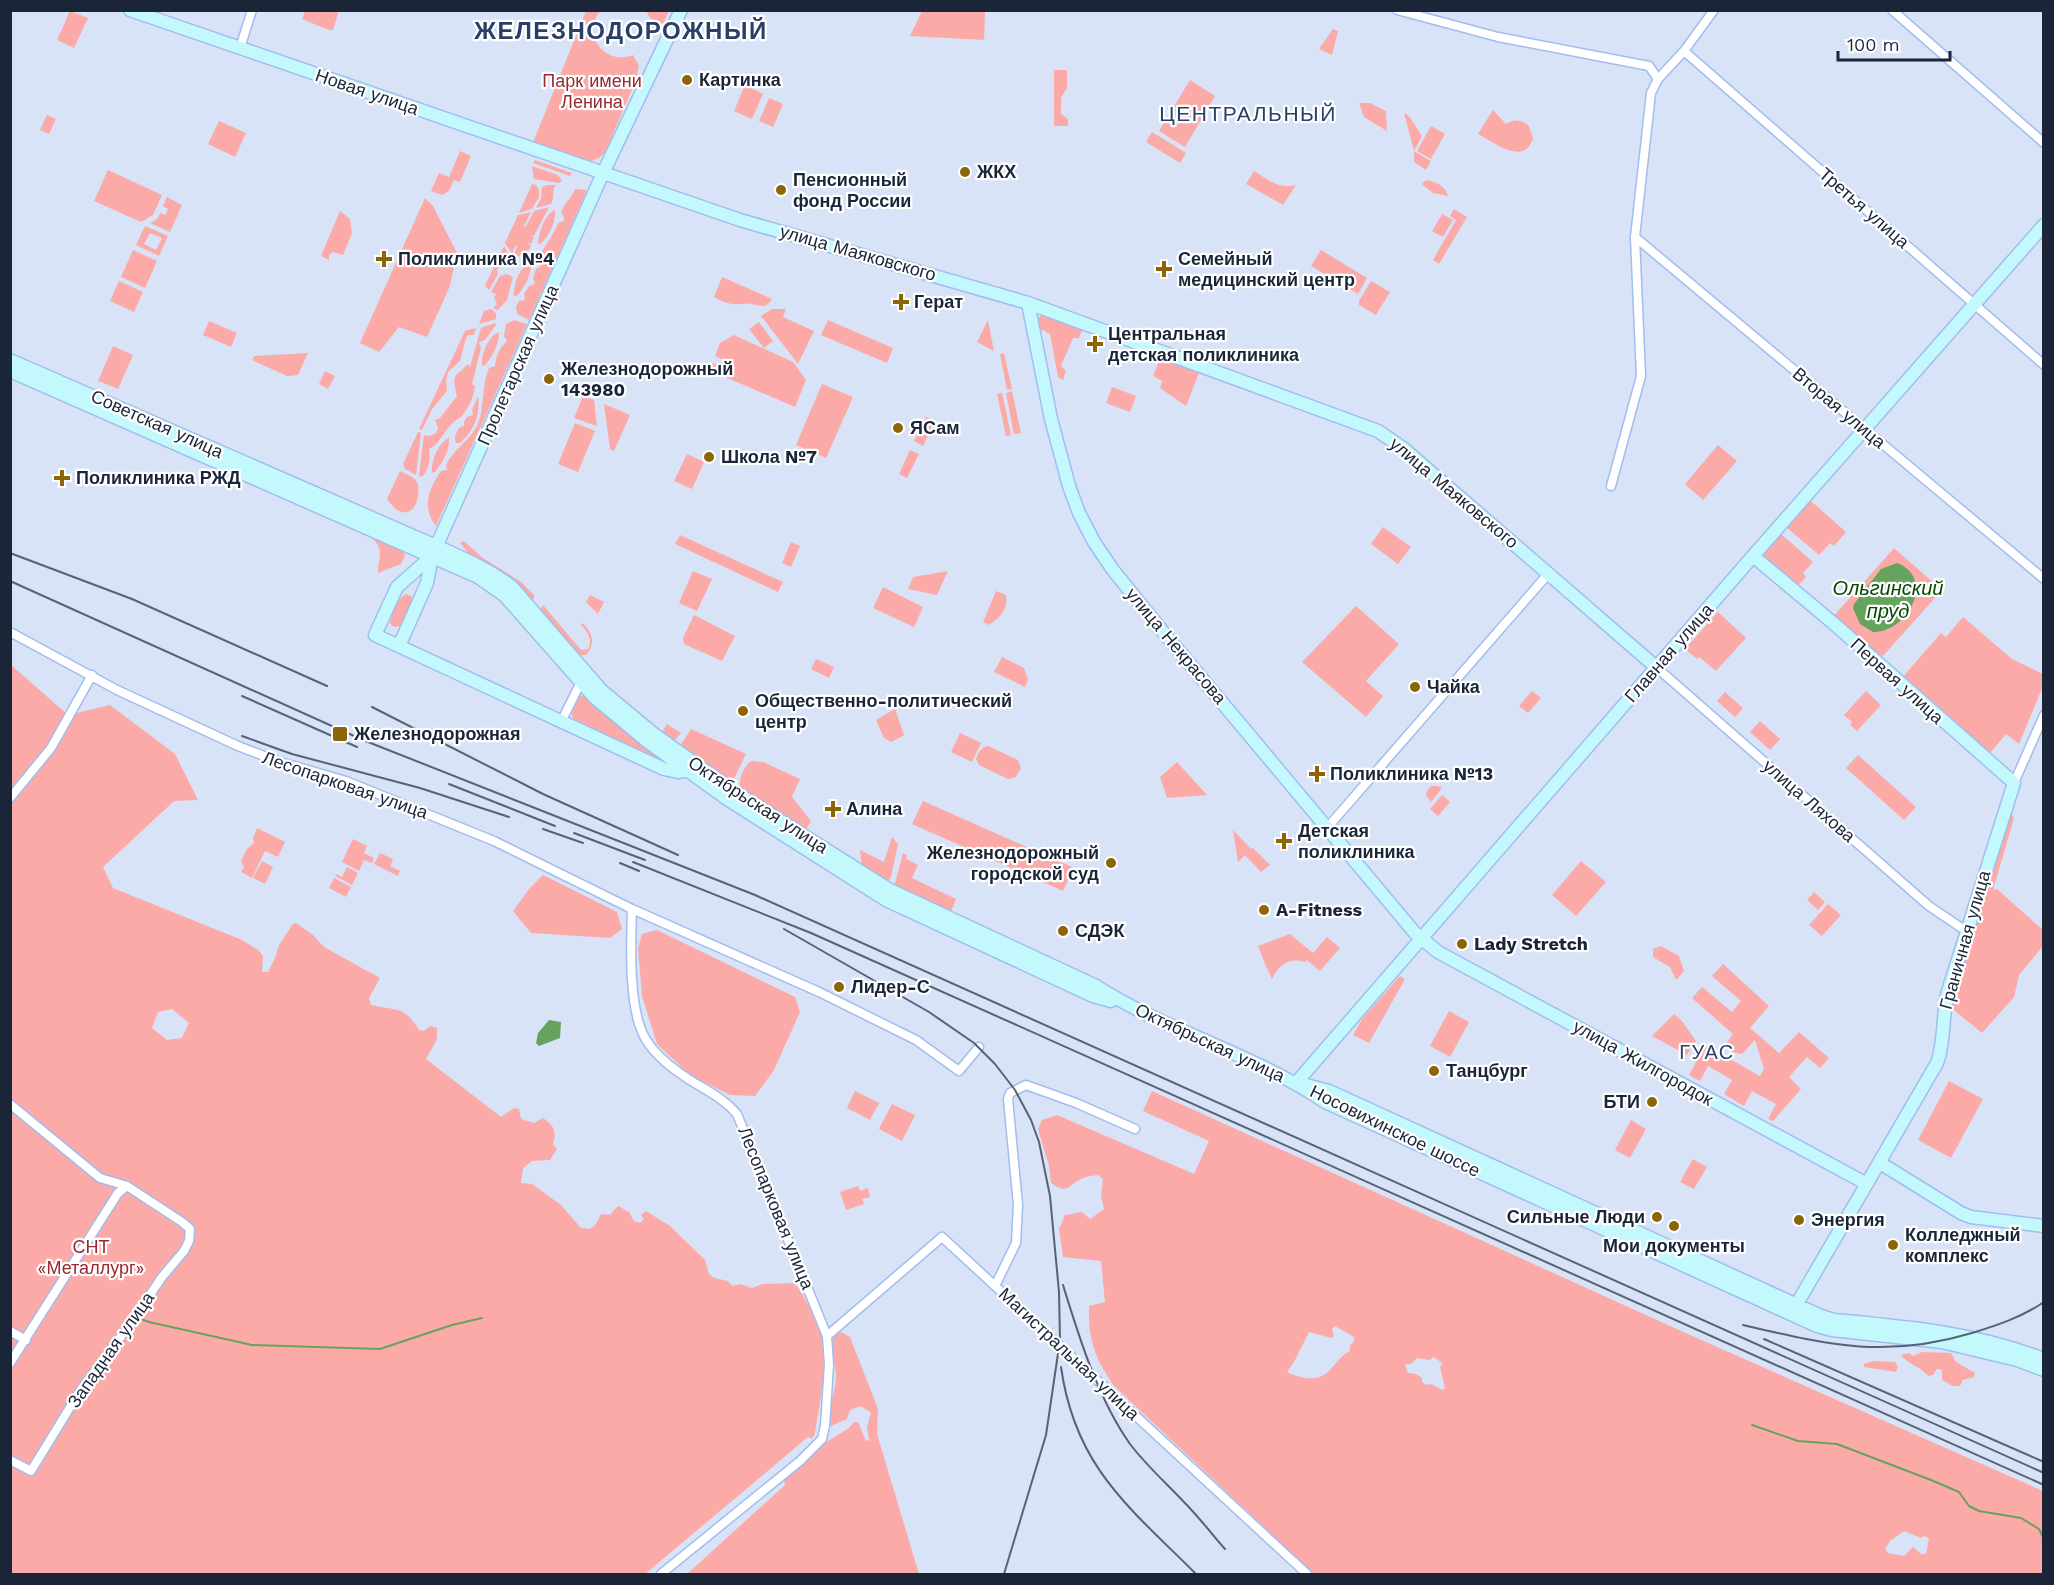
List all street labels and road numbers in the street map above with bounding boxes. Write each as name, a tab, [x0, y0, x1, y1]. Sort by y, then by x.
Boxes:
street label: Новая улица	[313, 64, 422, 119]
street label: Третья улица	[1815, 163, 1914, 253]
street label: улица Маяковского	[778, 220, 939, 285]
street label: Пролетарская улица	[473, 281, 563, 448]
street label: Вторая улица	[1789, 363, 1891, 453]
street label: Советская улица	[88, 385, 227, 463]
street label: улица Маяковского	[1386, 433, 1523, 553]
street label: улица Некрасова	[1122, 583, 1232, 709]
street label: Главная улица	[1620, 598, 1718, 706]
street label: Первая улица	[1847, 633, 1949, 728]
street label: Лесопарковая улица	[260, 746, 432, 823]
street label: Октябрьская улица	[684, 752, 833, 858]
street label: улица Ляхова	[1759, 755, 1860, 847]
street label: Граничная улица	[1935, 867, 1995, 1012]
street label: Октябрьская улица	[1132, 999, 1289, 1087]
street label: улица Жилгородок	[1569, 1015, 1717, 1110]
street label: Носовихинское шоссе	[1307, 1080, 1484, 1181]
street label: Лесопарковая улица	[734, 1123, 819, 1293]
street label: Магистральная улица	[995, 1283, 1145, 1425]
street label: Западная улица	[63, 1287, 159, 1412]

